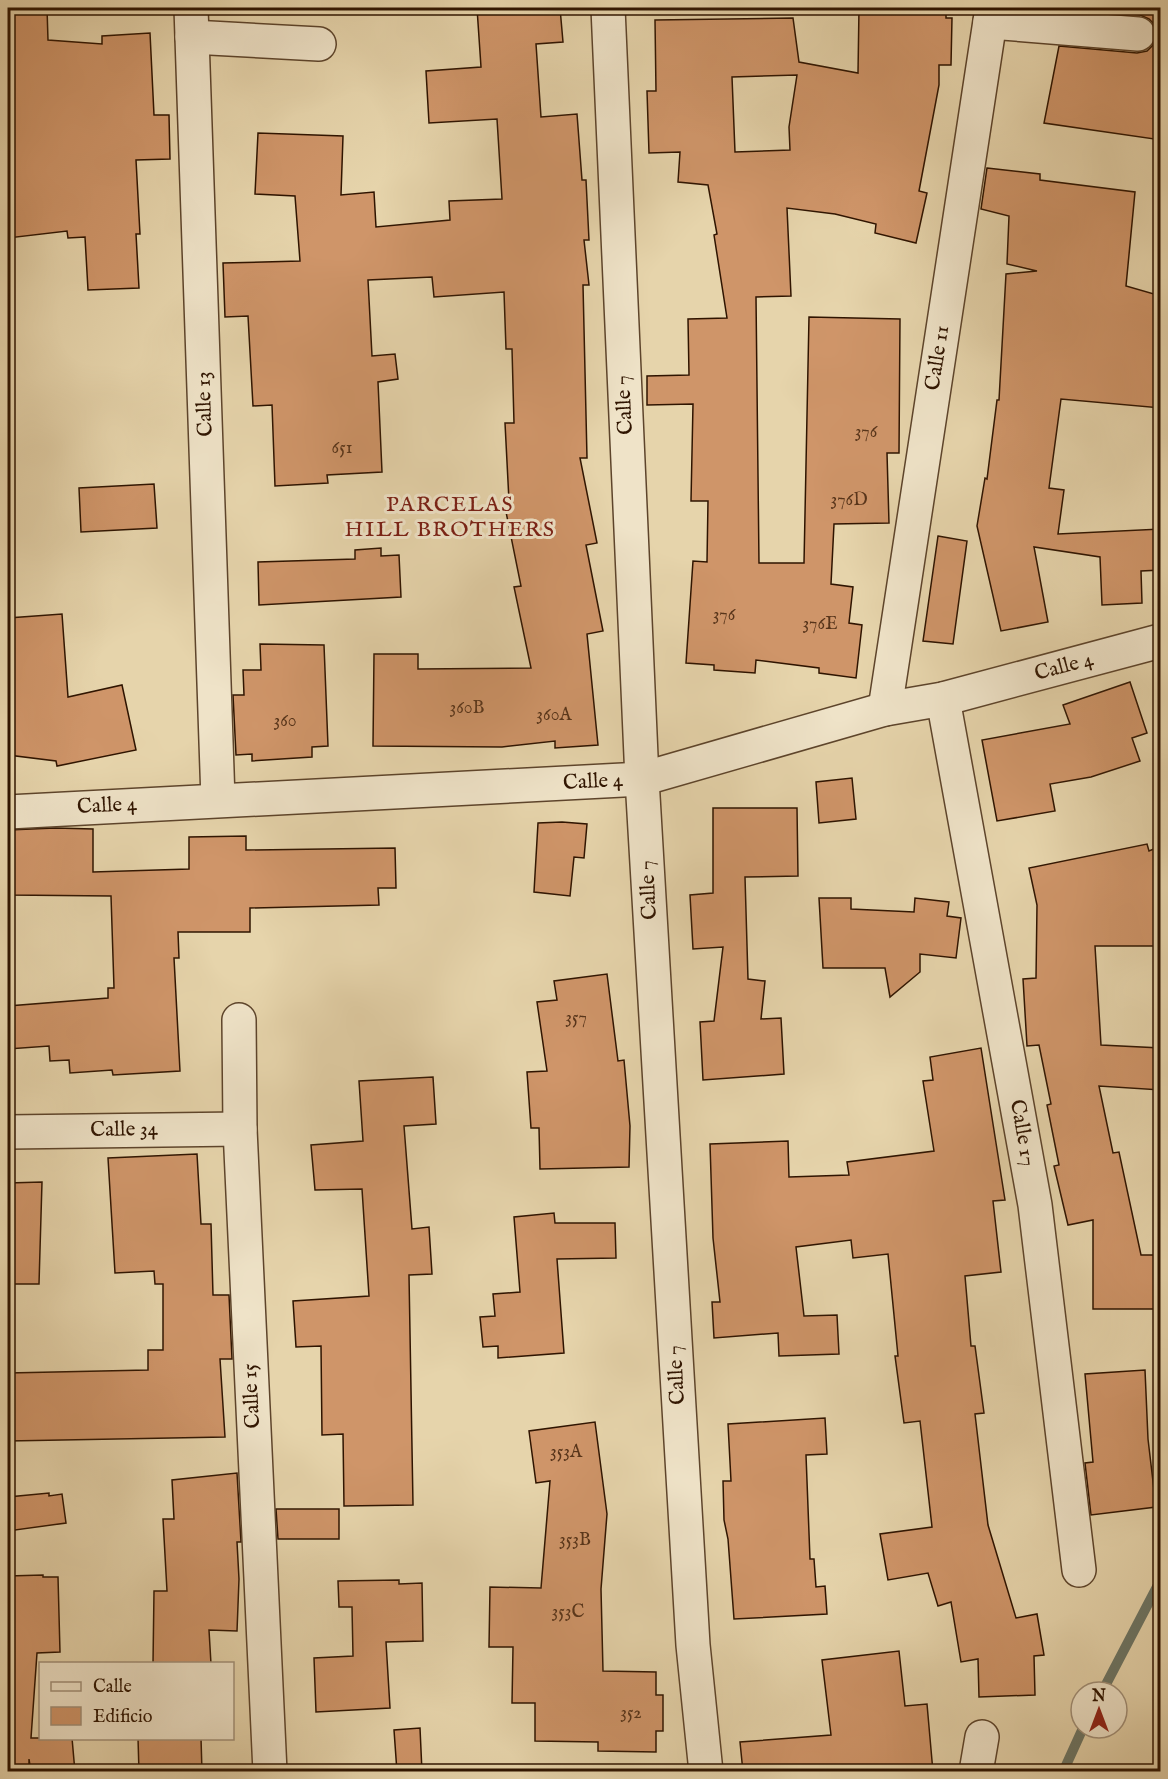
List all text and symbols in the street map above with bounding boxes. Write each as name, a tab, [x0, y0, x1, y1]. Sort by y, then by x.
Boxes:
street label: Calle 11	[920, 324, 956, 392]
street label: Calle 13	[190, 371, 220, 437]
street label: Calle 7	[610, 375, 640, 435]
house number: 376	[855, 421, 878, 444]
house number: 651	[332, 437, 352, 460]
house number: 376D	[830, 489, 868, 512]
district label: PARCELAS HILL BROTHERS	[345, 491, 555, 544]
house number: 376	[713, 604, 736, 627]
house number: 376E	[802, 613, 838, 636]
street label: Calle 4	[1032, 646, 1097, 688]
house number: 360B	[449, 697, 485, 720]
house number: 360A	[536, 704, 572, 727]
house number: 360	[273, 710, 297, 733]
street label: Calle 4	[562, 767, 624, 797]
street label: Calle 4	[76, 791, 138, 821]
street label: Calle 7	[634, 860, 664, 920]
house number: 357	[565, 1007, 587, 1030]
street label: Calle 17	[1003, 1097, 1041, 1169]
street label: Calle 34	[90, 1116, 159, 1144]
street label: Calle 7	[662, 1345, 692, 1405]
street label: Calle 15	[237, 1362, 267, 1429]
house number: 353A	[550, 1441, 583, 1464]
house number: 353B	[559, 1529, 591, 1552]
house number: 353C	[552, 1601, 585, 1624]
legend	[39, 1662, 234, 1740]
text: Calle	[93, 1676, 132, 1699]
north arrow	[1069, 1680, 1129, 1740]
text: N	[1091, 1687, 1106, 1707]
house number: 352	[620, 1702, 642, 1725]
text: Edificio	[93, 1706, 153, 1729]

